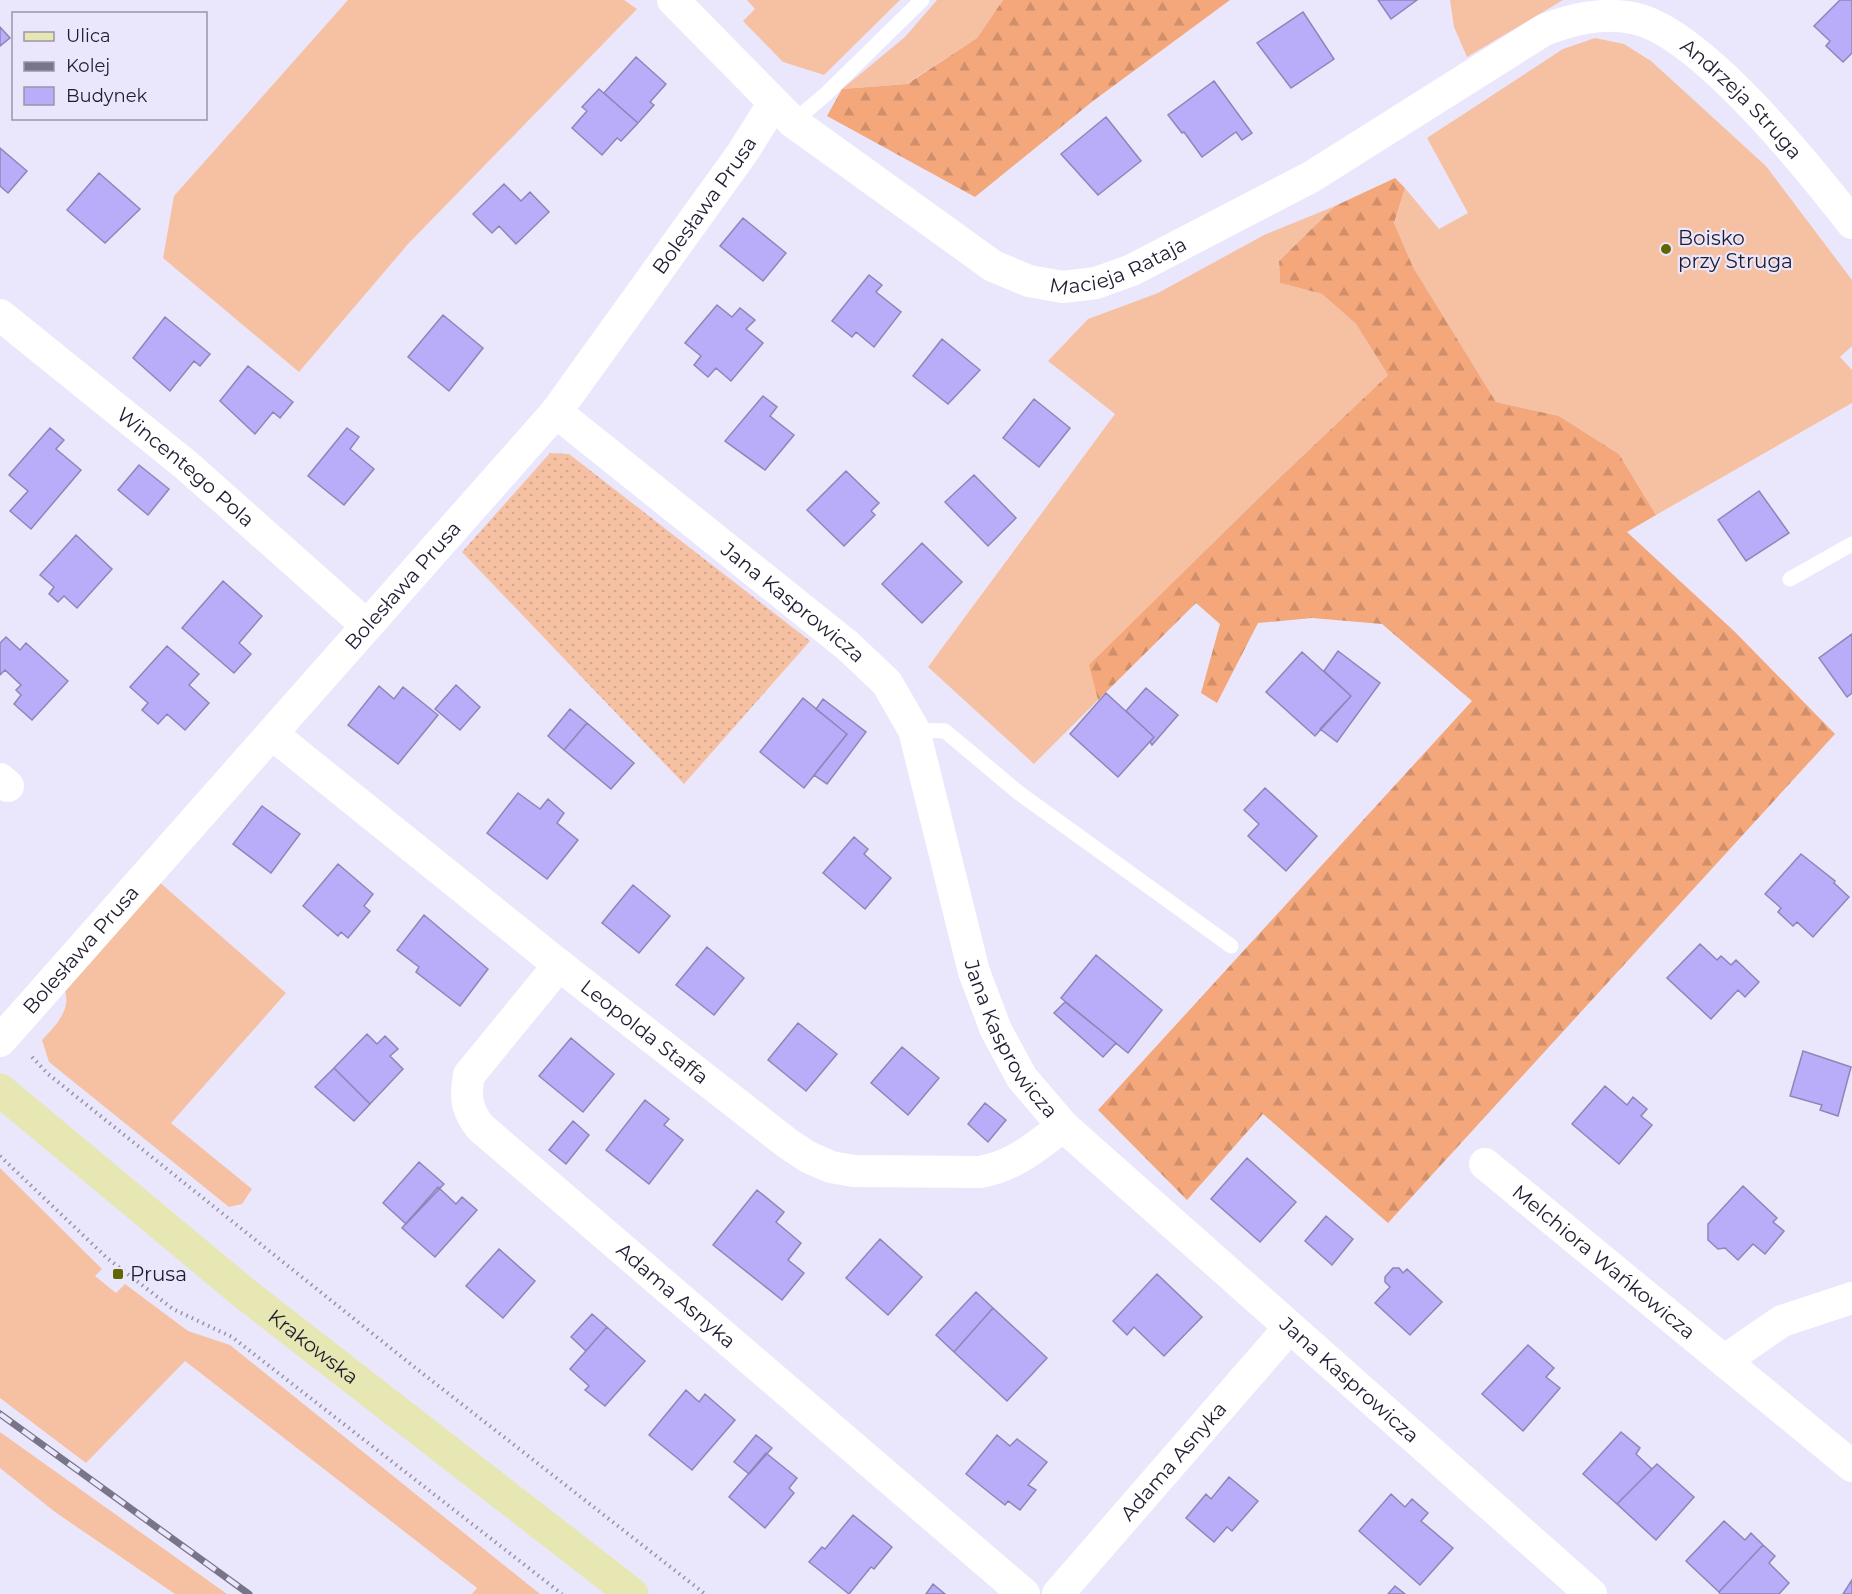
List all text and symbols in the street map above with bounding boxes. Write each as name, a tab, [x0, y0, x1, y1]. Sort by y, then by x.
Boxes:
legend	[12, 12, 207, 120]
text: Ulica	[66, 25, 111, 47]
street label: Andrzeja Struga	[1676, 33, 1807, 164]
text: Kolej	[66, 55, 110, 77]
text: Budynek	[66, 85, 148, 107]
street label: Bolesława Prusa	[647, 132, 762, 279]
place label: Boisko przy Struga	[1678, 226, 1793, 273]
street label: Macieja Rataja	[1048, 232, 1191, 300]
marker: Boisko przy Struga	[1659, 242, 1673, 256]
street label: Wincentego Pola	[112, 402, 259, 532]
street label: Bolesława Prusa	[340, 516, 466, 655]
street label: Jana Kasprowicza	[716, 537, 870, 668]
street label: Bolesława Prusa	[18, 880, 144, 1019]
street label: Jana Kasprowicza	[959, 956, 1063, 1123]
street label: Leopolda Staffa	[576, 975, 713, 1089]
street label: Melchiora Wańkowicza	[1508, 1180, 1700, 1344]
street label: Adama Asnyka	[612, 1238, 741, 1353]
place label: Prusa	[130, 1262, 187, 1286]
marker: Prusa	[111, 1267, 125, 1281]
street label: Krakowska	[263, 1304, 363, 1389]
street label: Jana Kasprowicza	[1274, 1311, 1424, 1448]
street label: Adama Asnyka	[1115, 1397, 1231, 1525]

